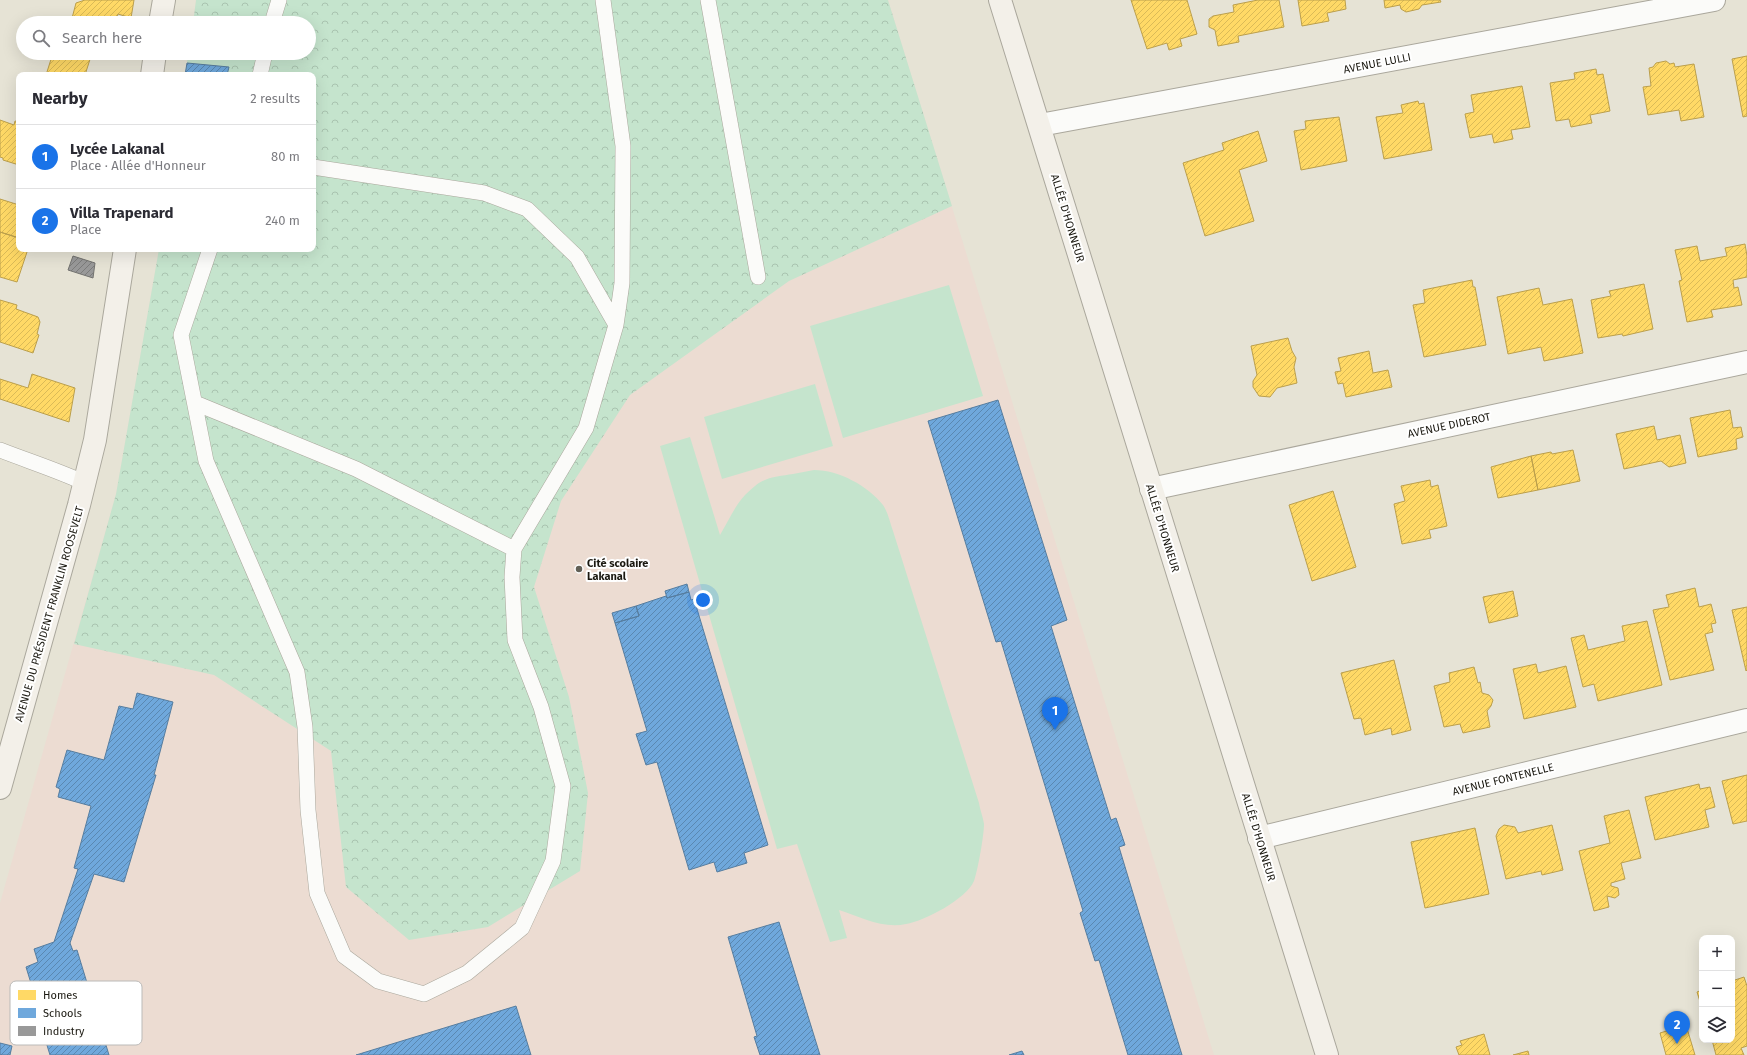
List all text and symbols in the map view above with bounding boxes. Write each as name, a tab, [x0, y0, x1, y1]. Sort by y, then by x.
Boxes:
search box	[16, 16, 316, 60]
icon: search	[30, 27, 52, 49]
text: Search here	[62, 29, 142, 47]
street label: AVENUE LULLI	[1342, 51, 1412, 76]
text: Nearby	[32, 88, 87, 109]
text: 2 results	[250, 91, 300, 106]
text: Lycée Lakanal	[70, 140, 164, 158]
text: 1	[42, 149, 48, 164]
text: 80 m	[271, 149, 300, 164]
text: Place · Allée d'Honneur	[70, 158, 206, 173]
street label: ALLÉE D'HONNEUR	[1048, 172, 1088, 264]
text: Villa Trapenard	[70, 204, 173, 222]
text: 2	[42, 213, 48, 228]
text: 240 m	[265, 213, 300, 228]
text: Place	[70, 222, 101, 237]
street label: AVENUE DIDEROT	[1406, 410, 1492, 441]
street label: ALLÉE D'HONNEUR	[1143, 482, 1183, 574]
street label: AVENUE DU PRÉSIDENT FRANKLIN ROOSEVELT	[11, 504, 87, 723]
place label: Cité scolaire Lakanal	[587, 557, 648, 583]
marker: Cité scolaire Lakanal	[574, 564, 584, 574]
your location	[693, 590, 713, 610]
pin: 1	[1042, 697, 1068, 730]
street label: AVENUE FONTENELLE	[1451, 761, 1555, 798]
street label: ALLÉE D'HONNEUR	[1239, 791, 1279, 883]
map controls	[1699, 935, 1735, 1043]
button: +	[1699, 935, 1735, 971]
button: −	[1699, 971, 1735, 1007]
legend	[10, 981, 142, 1045]
text: Homes	[43, 989, 77, 1002]
text: Schools	[43, 1007, 82, 1020]
button: layers	[1699, 1007, 1735, 1043]
pin: 2	[1664, 1011, 1690, 1044]
text: Industry	[43, 1025, 85, 1038]

